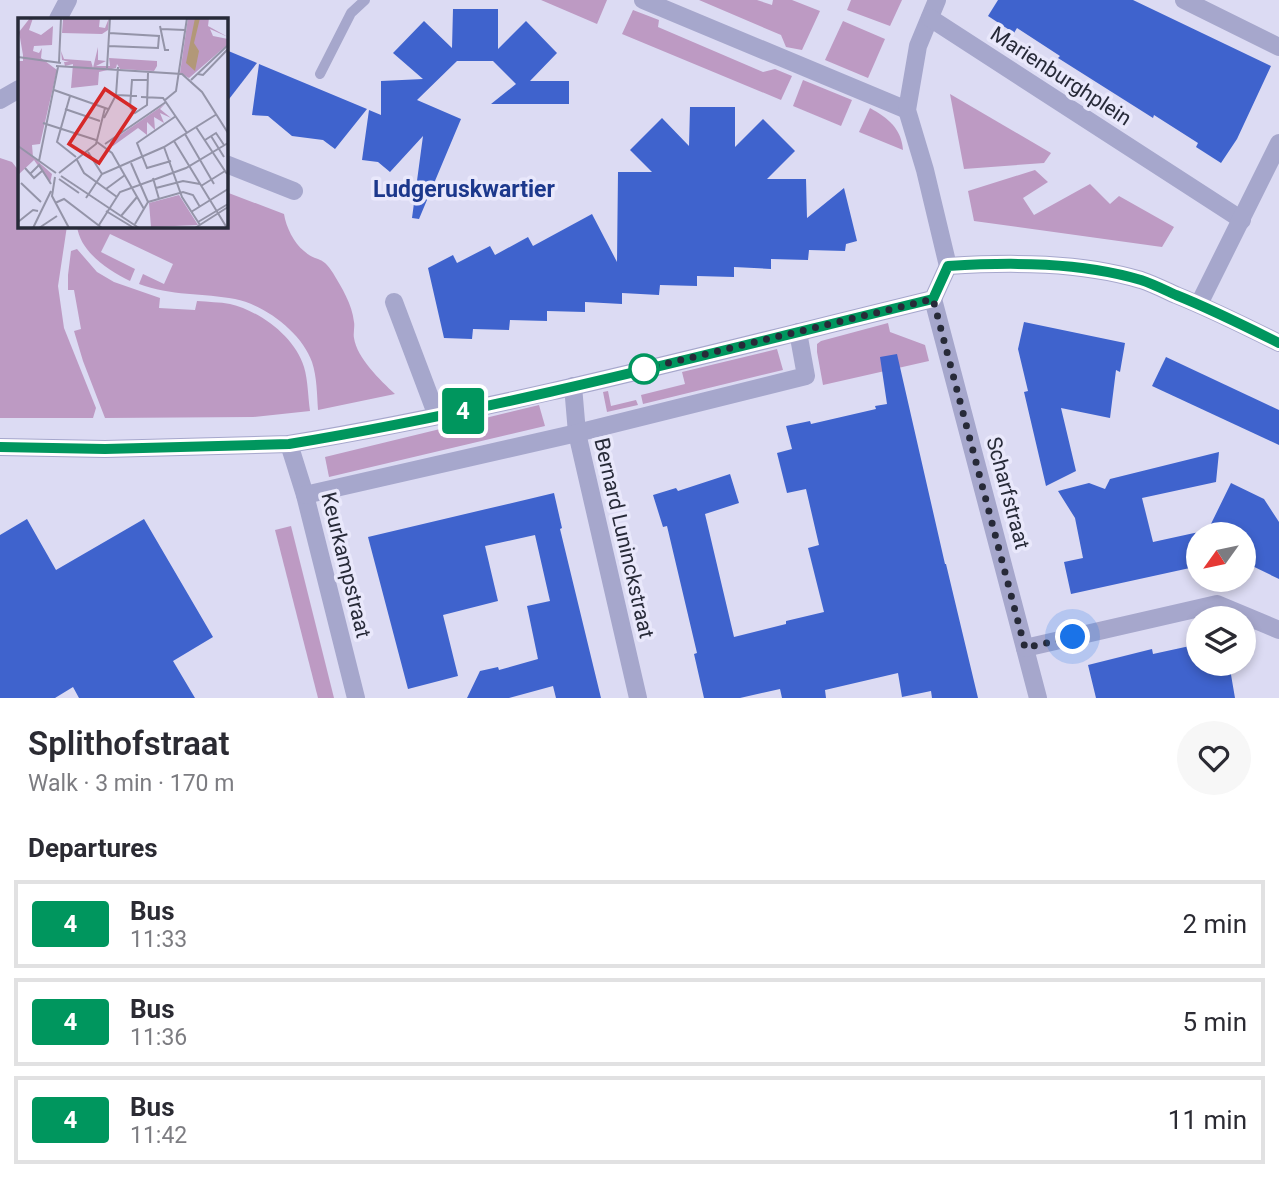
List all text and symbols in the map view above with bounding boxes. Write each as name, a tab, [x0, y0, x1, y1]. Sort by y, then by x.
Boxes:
inset map	[18, 18, 228, 228]
street label: Marienburghplein	[986, 22, 1136, 130]
district label: Ludgeruskwartier	[373, 176, 556, 203]
unlabelled marker	[629, 354, 659, 384]
line badge: 4	[440, 388, 486, 434]
text: 4	[456, 397, 470, 425]
street label: Scharfstraat	[982, 434, 1035, 552]
street label: Bernard Luninckstraat	[589, 436, 659, 641]
street label: Keurkampstraat	[316, 490, 376, 640]
north arrow	[1186, 522, 1256, 592]
map controls	[1186, 522, 1256, 676]
button: layers	[1186, 606, 1256, 676]
your location	[1055, 619, 1090, 654]
button: heart	[1177, 721, 1251, 795]
text: Splithofstraat	[28, 724, 230, 763]
text: Walk · 3 min · 170 m	[28, 770, 234, 797]
text: Departures	[28, 833, 158, 863]
text: Bus	[130, 896, 175, 926]
text: 2 min	[1182, 909, 1247, 939]
text: 4	[64, 910, 77, 938]
text: 11:33	[130, 926, 187, 953]
text: Bus	[130, 994, 175, 1024]
text: 5 min	[1182, 1007, 1247, 1037]
text: 4	[64, 1008, 77, 1036]
text: 11:36	[130, 1024, 187, 1051]
text: Bus	[130, 1092, 175, 1122]
text: 11 min	[1168, 1105, 1247, 1135]
text: 4	[64, 1106, 77, 1134]
text: 11:42	[130, 1122, 187, 1149]

